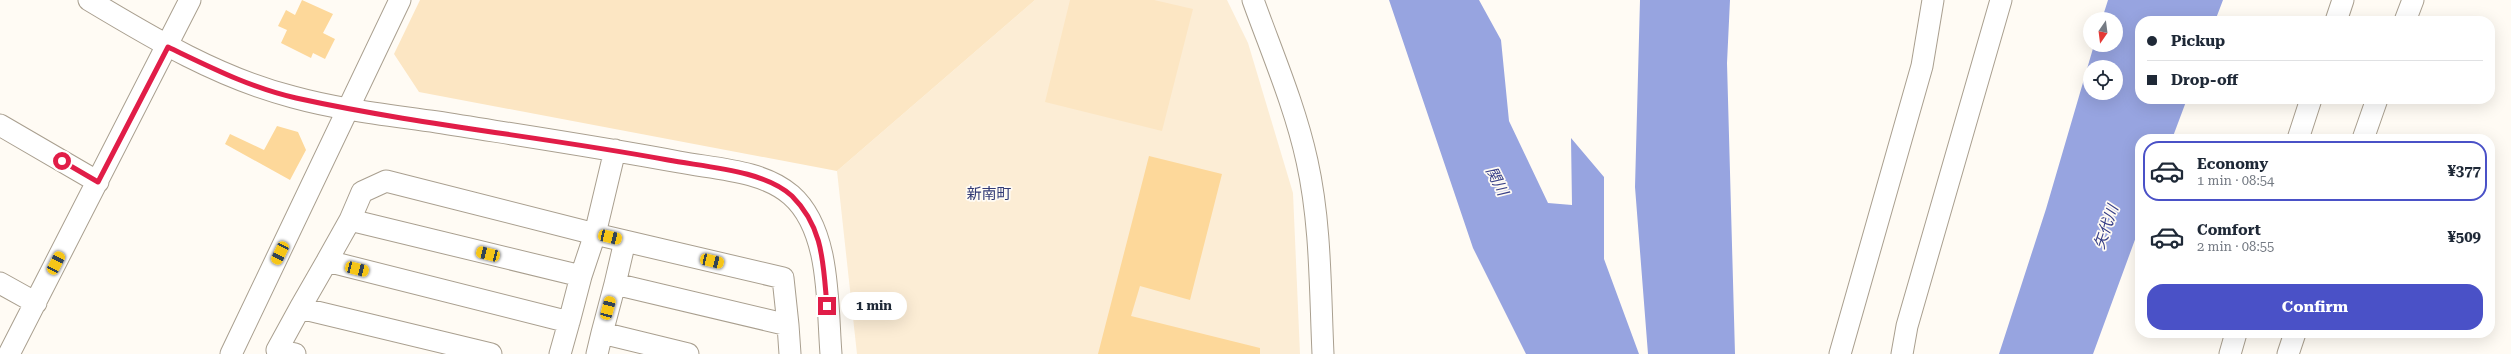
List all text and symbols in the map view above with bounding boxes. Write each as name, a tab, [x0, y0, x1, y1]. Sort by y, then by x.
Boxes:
north arrow	[2083, 12, 2123, 52]
map controls	[2083, 12, 2123, 100]
text: Pickup	[2171, 32, 2225, 50]
button: locate	[2083, 60, 2123, 100]
text: Drop-off	[2171, 71, 2238, 89]
route start	[53, 152, 71, 170]
icon: car	[2149, 153, 2185, 189]
text: Economy	[2197, 155, 2268, 173]
text: ¥377	[2447, 162, 2481, 180]
water label: 関川	[1482, 164, 1513, 200]
text: 1 min · 08:54	[2197, 173, 2274, 188]
district label: 新南町	[966, 185, 1012, 203]
water label: 矢代川	[2090, 201, 2122, 251]
icon: car	[2149, 219, 2185, 255]
text: Comfort	[2197, 221, 2261, 239]
car	[597, 228, 623, 246]
text: ¥509	[2447, 228, 2481, 246]
text: 2 min · 08:55	[2197, 239, 2274, 254]
car	[269, 240, 291, 266]
car	[475, 245, 501, 263]
car	[45, 250, 67, 276]
car	[699, 252, 725, 270]
car	[344, 260, 370, 278]
button: Confirm	[2147, 284, 2483, 330]
callout: 1 min	[841, 292, 907, 320]
car	[599, 295, 617, 321]
route end	[818, 297, 836, 315]
text: 1 min	[856, 298, 892, 313]

